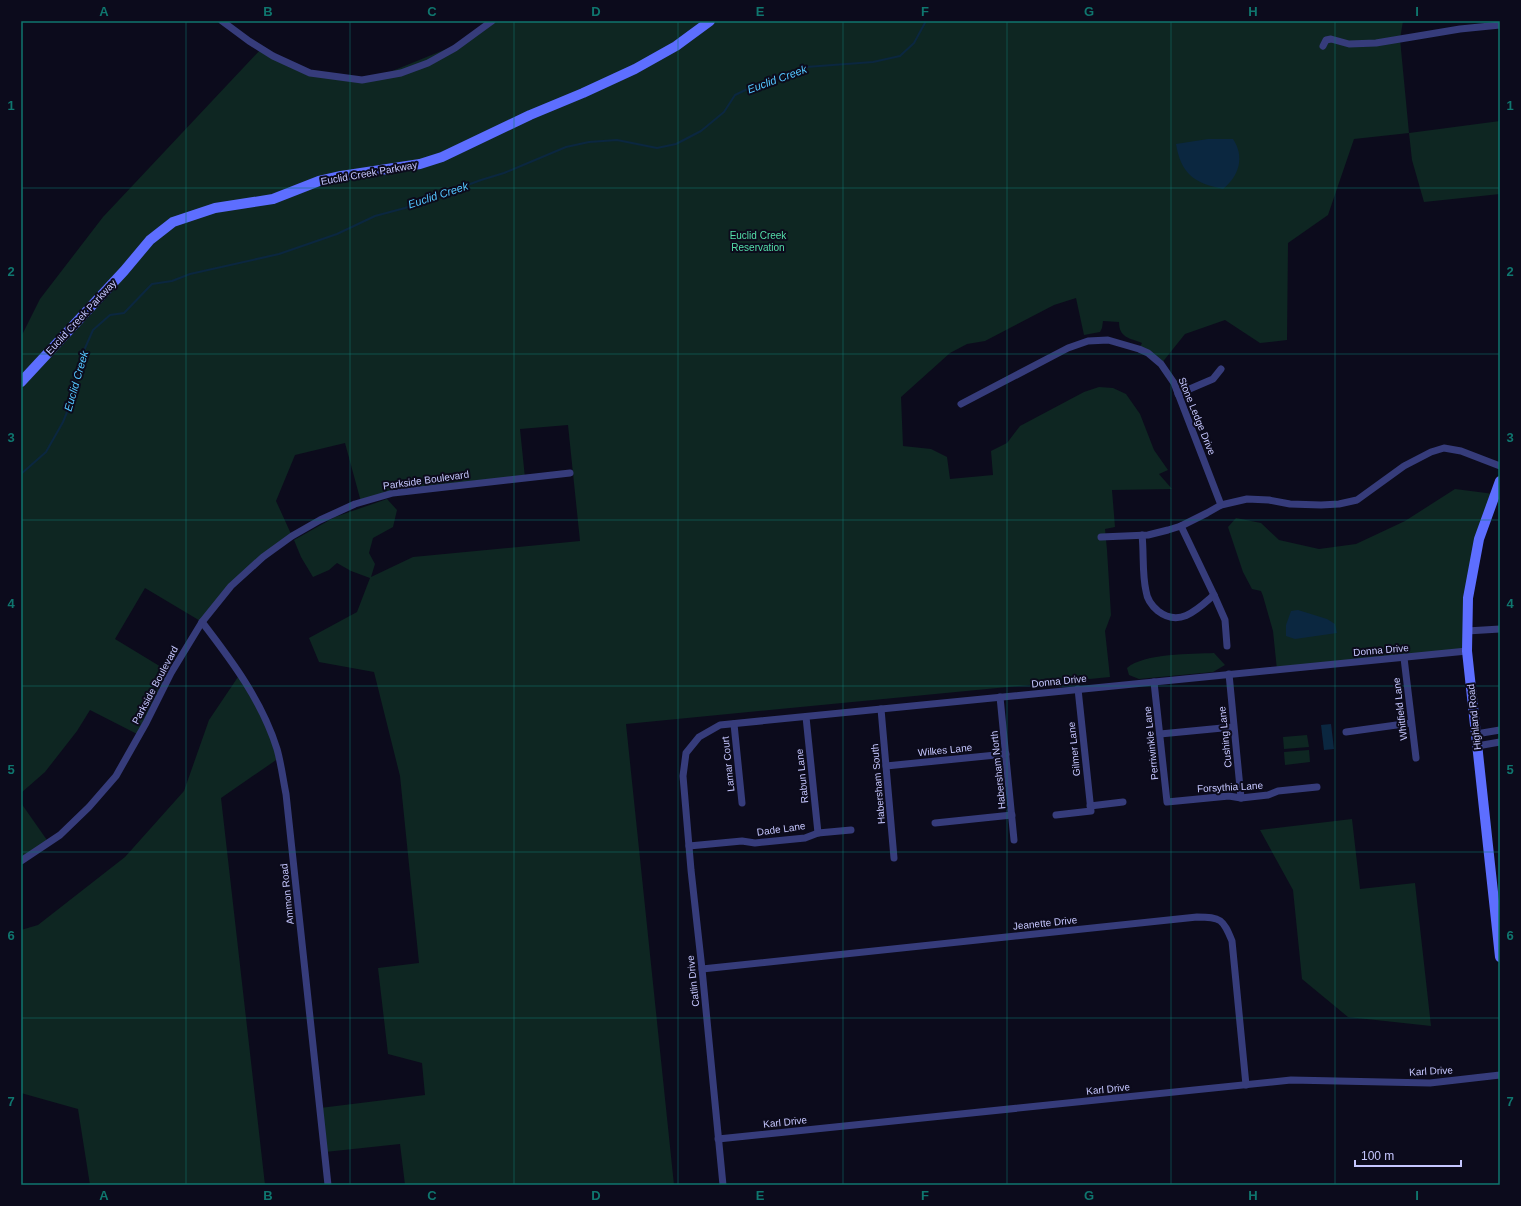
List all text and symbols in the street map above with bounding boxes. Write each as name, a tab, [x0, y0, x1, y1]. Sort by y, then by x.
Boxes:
text: A	[99, 4, 109, 19]
text: B	[263, 4, 273, 19]
text: C	[427, 4, 437, 19]
text: D	[591, 4, 601, 19]
text: E	[756, 4, 765, 19]
text: F	[921, 4, 929, 19]
text: G	[1084, 4, 1094, 19]
text: H	[1248, 4, 1258, 19]
text: I	[1415, 4, 1419, 19]
water label: Euclid Creek	[746, 63, 809, 95]
text: 1	[7, 98, 15, 113]
text: 1	[1506, 98, 1514, 113]
street label: Euclid Creek Parkway	[320, 159, 418, 187]
water label: Euclid Creek	[406, 180, 470, 210]
park label: Euclid Creek Reservation	[730, 230, 787, 253]
text: 2	[7, 264, 15, 279]
text: 2	[1506, 264, 1514, 279]
street label: Euclid Creek Parkway	[44, 277, 118, 357]
water label: Euclid Creek	[62, 349, 90, 413]
street label: Stone Ledge Drive	[1176, 376, 1218, 457]
text: 3	[7, 430, 15, 445]
text: 3	[1506, 430, 1514, 445]
street label: Parkside Boulevard	[382, 469, 470, 491]
text: 4	[7, 596, 15, 611]
text: 4	[1506, 596, 1514, 611]
street label: Donna Drive	[1353, 642, 1410, 658]
street label: Parkside Boulevard	[130, 644, 180, 726]
street label: Donna Drive	[1031, 673, 1088, 689]
street label: Whitfield Lane	[1391, 676, 1409, 741]
street label: Highland Road	[1465, 684, 1483, 750]
street label: Perriwinkle Lane	[1142, 705, 1160, 780]
street label: Cushing Lane	[1216, 705, 1234, 768]
street label: Gilmer Lane	[1066, 721, 1082, 777]
street label: Habersham North	[988, 730, 1008, 810]
street label: Lamar Court	[720, 736, 736, 792]
street label: Wilkes Lane	[917, 742, 973, 758]
street label: Habersham South	[869, 743, 887, 825]
street label: Rabun Lane	[794, 748, 810, 804]
text: 5	[7, 762, 15, 777]
text: 5	[1506, 762, 1514, 777]
street label: Forsythia Lane	[1197, 780, 1264, 794]
street label: Dade Lane	[756, 820, 806, 838]
street label: Ammon Road	[278, 863, 296, 925]
street label: Jeanette Drive	[1012, 914, 1078, 932]
text: 6	[7, 928, 15, 943]
text: 6	[1506, 928, 1514, 943]
street label: Catlin Drive	[685, 954, 701, 1007]
street label: Karl Drive	[1409, 1064, 1454, 1078]
street label: Karl Drive	[1086, 1081, 1131, 1097]
text: 7	[7, 1094, 15, 1109]
text: 7	[1506, 1094, 1514, 1109]
street label: Karl Drive	[763, 1114, 808, 1130]
scale bar	[1355, 1142, 1461, 1168]
text: 100 m	[1361, 1149, 1394, 1163]
text: A	[99, 1188, 109, 1203]
text: B	[263, 1188, 273, 1203]
text: C	[427, 1188, 437, 1203]
text: D	[591, 1188, 601, 1203]
text: E	[756, 1188, 765, 1203]
text: F	[921, 1188, 929, 1203]
text: G	[1084, 1188, 1094, 1203]
text: H	[1248, 1188, 1258, 1203]
text: I	[1415, 1188, 1419, 1203]

